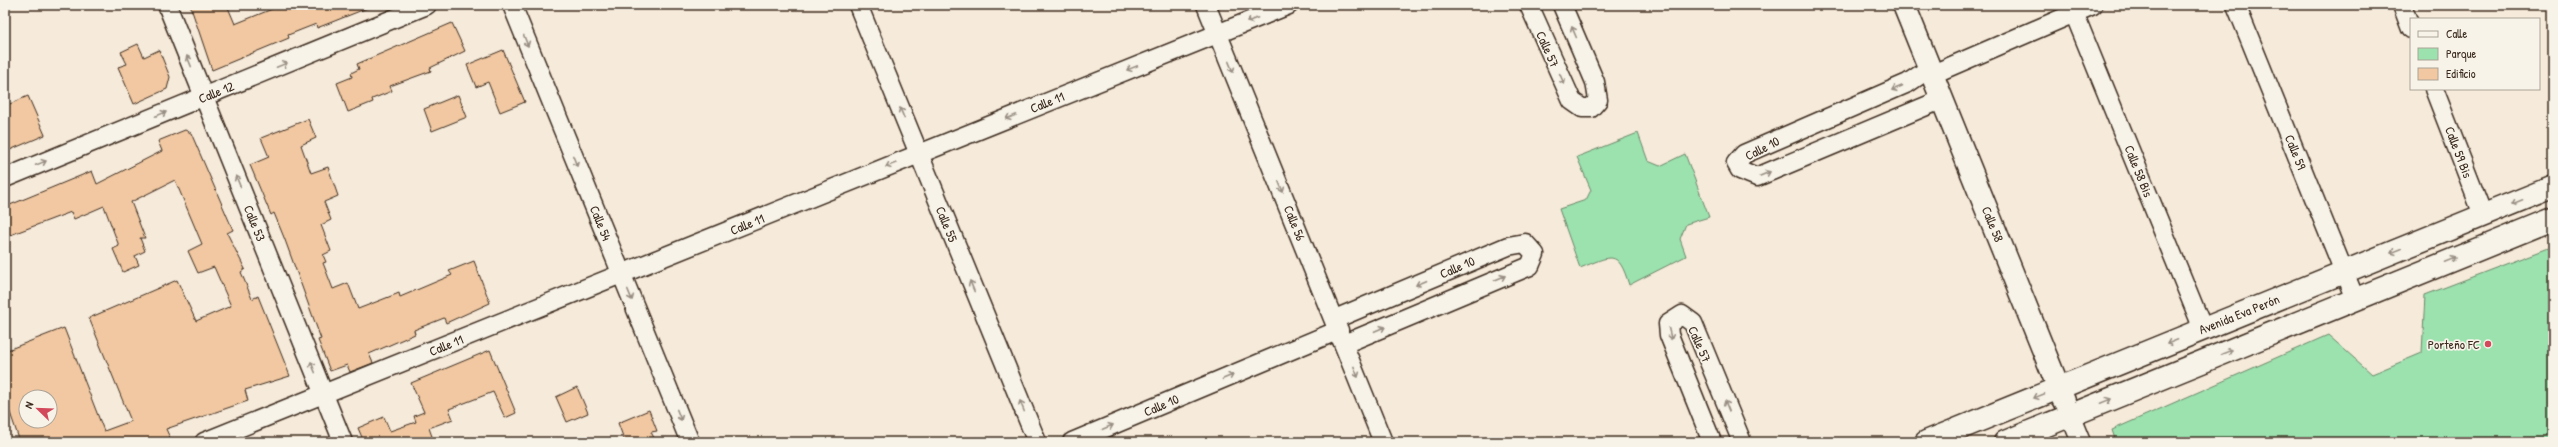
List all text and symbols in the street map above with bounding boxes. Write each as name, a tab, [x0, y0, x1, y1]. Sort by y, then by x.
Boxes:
one-way arrow	[1247, 16, 1259, 24]
legend	[2410, 18, 2540, 90]
text: Calle	[2446, 25, 2467, 42]
one-way arrow	[1569, 26, 1577, 38]
street label: Calle 57	[1532, 28, 1564, 70]
one-way arrow	[523, 35, 531, 47]
text: Parque	[2446, 45, 2476, 62]
one-way arrow	[185, 55, 193, 67]
one-way arrow	[275, 60, 287, 68]
one-way arrow	[1228, 60, 1236, 72]
one-way arrow	[1126, 65, 1138, 73]
text: Edificio	[2446, 65, 2476, 82]
one-way arrow	[1559, 73, 1566, 85]
street label: Calle 12	[196, 77, 236, 107]
one-way arrow	[1891, 84, 1903, 92]
street label: Calle 11	[1027, 87, 1067, 117]
one-way arrow	[898, 108, 905, 120]
one-way arrow	[155, 110, 167, 117]
one-way arrow	[1006, 113, 1018, 121]
street label: Calle 59 Bis	[2441, 124, 2477, 180]
street label: Calle 10	[1742, 132, 1783, 164]
street label: Calle 59	[2281, 132, 2311, 172]
street label: Calle 58 Bis	[2120, 142, 2158, 200]
one-way arrow	[572, 155, 580, 167]
one-way arrow	[35, 159, 47, 166]
one-way arrow	[885, 162, 897, 170]
one-way arrow	[1758, 169, 1770, 177]
one-way arrow	[234, 176, 241, 188]
one-way arrow	[1277, 181, 1285, 193]
one-way arrow	[2511, 198, 2523, 206]
street label: Calle 53	[240, 202, 270, 244]
street label: Calle 54	[586, 203, 616, 243]
street label: Calle 55	[932, 203, 962, 245]
street label: Calle 56	[1280, 203, 1310, 243]
street label: Calle 58	[1978, 203, 2008, 245]
street label: Calle 11	[727, 209, 767, 239]
one-way arrow	[2391, 247, 2403, 255]
street label: Calle 10	[1437, 252, 1477, 282]
one-way arrow	[2444, 256, 2456, 264]
one-way arrow	[1494, 274, 1506, 282]
one-way arrow	[1415, 279, 1427, 287]
one-way arrow	[968, 280, 976, 292]
one-way arrow	[626, 288, 634, 300]
street label: Avenida Eva Perón	[2196, 290, 2282, 338]
street label: Calle 57	[1684, 323, 1716, 365]
one-way arrow	[1374, 324, 1386, 332]
one-way arrow	[1667, 327, 1674, 340]
street label: Calle 11	[426, 330, 466, 360]
place label: Porteño FC	[2428, 335, 2480, 353]
one-way arrow	[2167, 338, 2179, 346]
marker: Porteño FC	[2483, 339, 2493, 349]
one-way arrow	[2220, 347, 2232, 355]
one-way arrow	[308, 361, 316, 373]
one-way arrow	[1352, 366, 1360, 378]
one-way arrow	[1221, 373, 1233, 380]
north arrow	[18, 389, 58, 429]
street label: Calle 10	[1141, 390, 1181, 420]
one-way arrow	[2033, 393, 2045, 400]
one-way arrow	[2100, 396, 2112, 404]
text: N	[21, 400, 36, 411]
one-way arrow	[1017, 400, 1025, 412]
one-way arrow	[1722, 400, 1730, 412]
one-way arrow	[675, 409, 683, 421]
one-way arrow	[1101, 423, 1113, 430]

